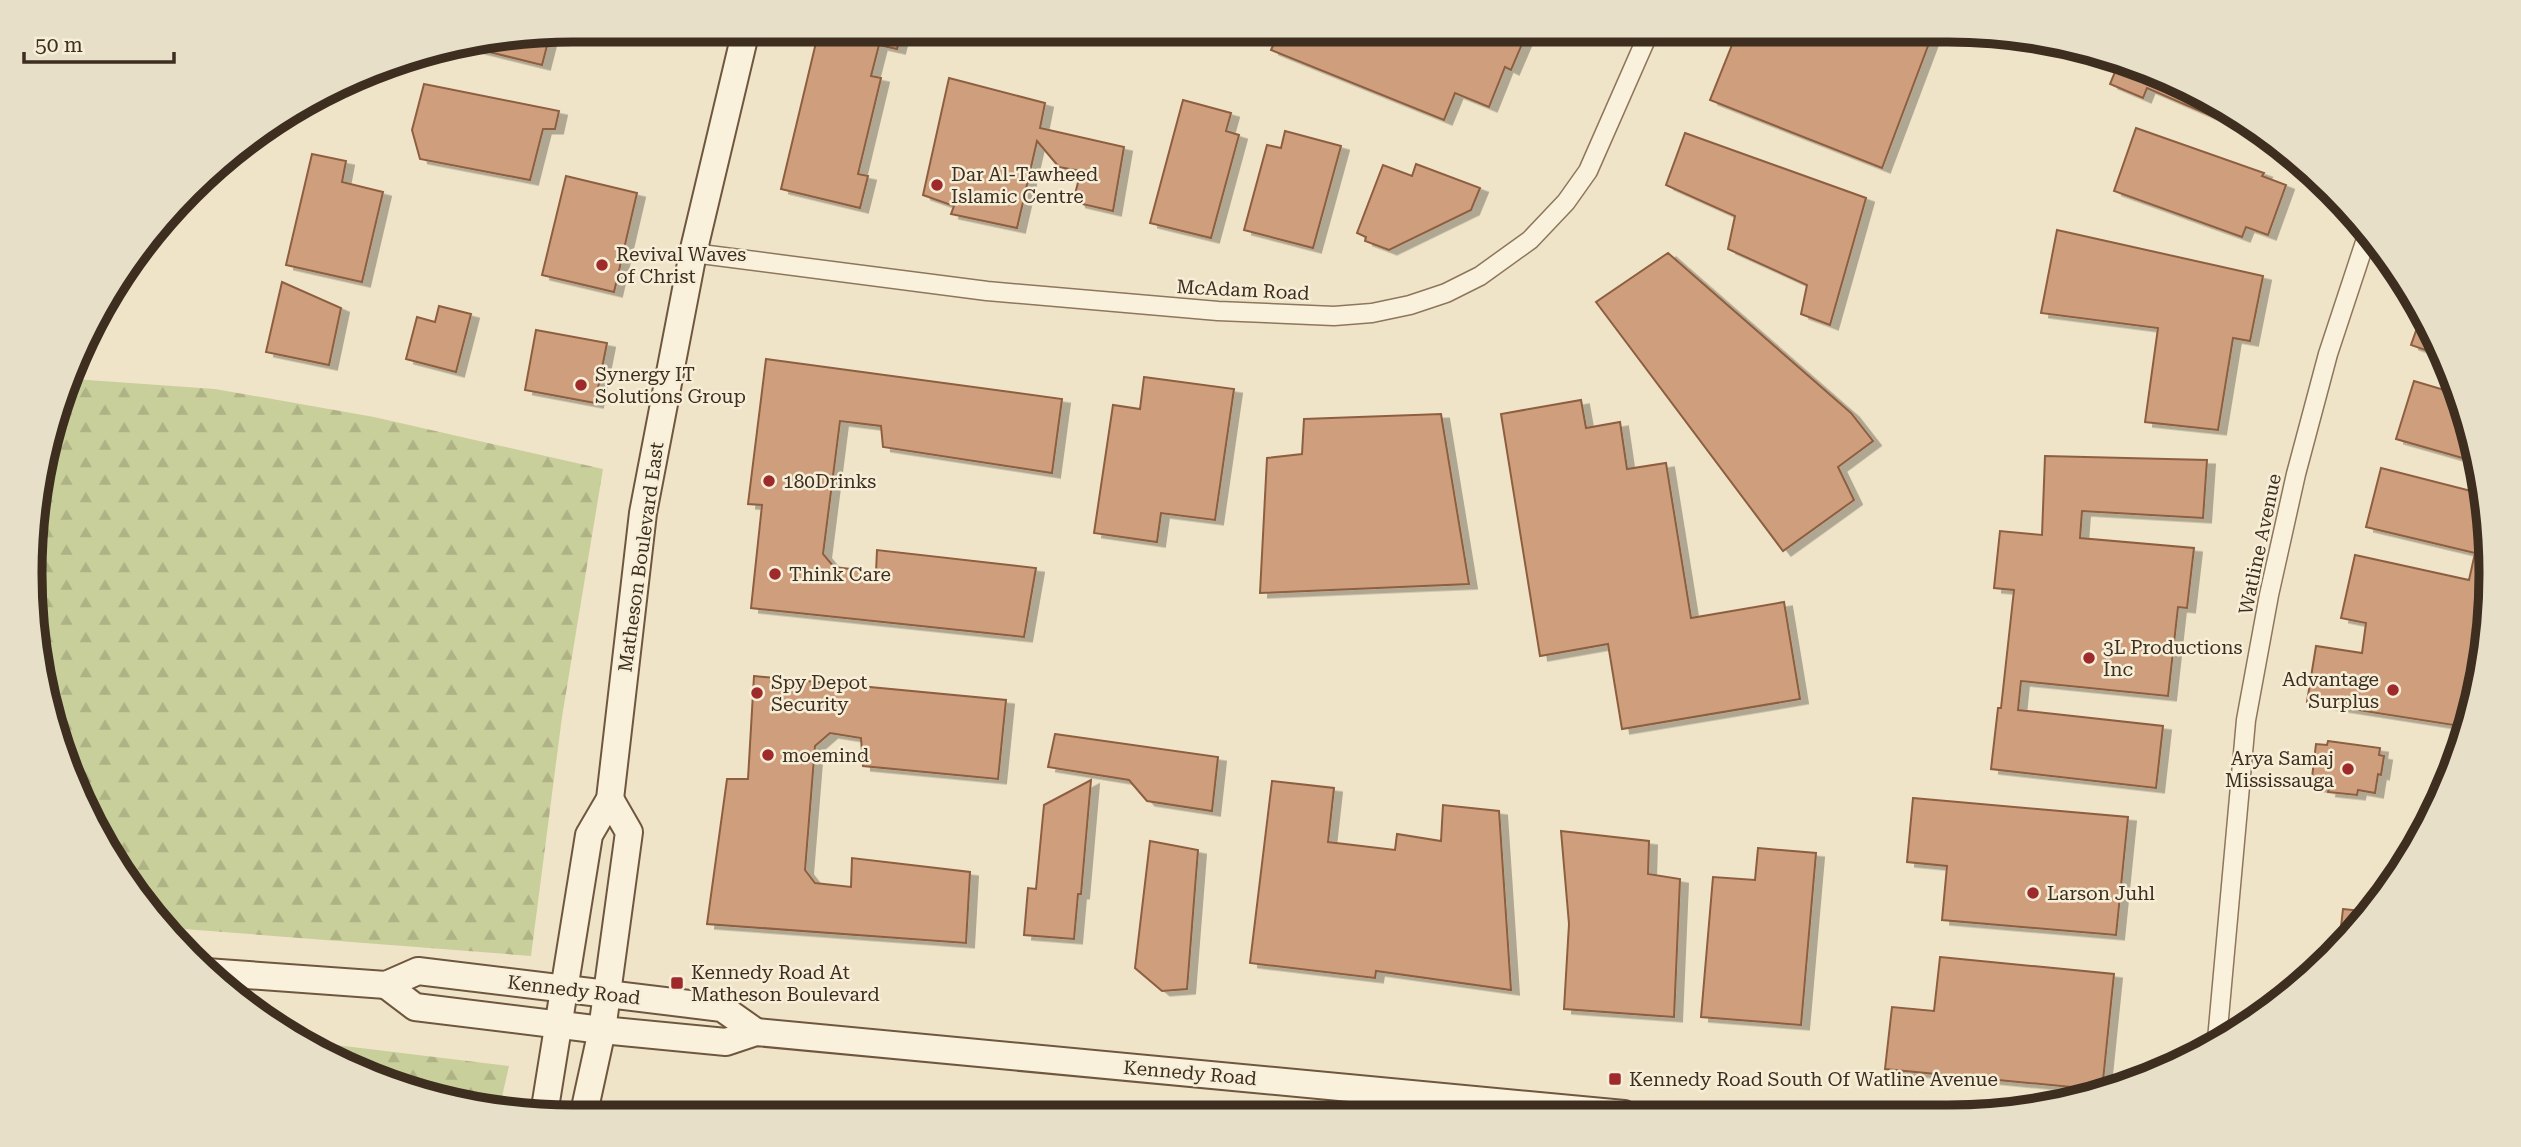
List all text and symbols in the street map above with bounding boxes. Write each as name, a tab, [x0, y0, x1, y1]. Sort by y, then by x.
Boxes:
scale bar	[24, 21, 175, 65]
text: 50 m	[35, 33, 83, 57]
place label: Dar Al-Tawheed Islamic Centre	[951, 163, 1098, 208]
marker: Dar Al-Tawheed Islamic Centre	[929, 177, 945, 193]
place label: Revival Waves of Christ	[616, 243, 746, 288]
marker: Revival Waves of Christ	[594, 257, 610, 273]
street label: McAdam Road	[1176, 275, 1310, 305]
place label: Synergy IT Solutions Group	[595, 363, 746, 408]
marker: Synergy IT Solutions Group	[573, 377, 589, 393]
street label: Matheson Boulevard East	[613, 440, 669, 674]
place label: 180Drinks	[783, 470, 876, 493]
street label: Watline Avenue	[2234, 472, 2286, 616]
marker: 180Drinks	[761, 473, 777, 489]
place label: Think Care	[789, 563, 891, 586]
marker: Think Care	[767, 566, 783, 582]
place label: 3L Productions Inc	[2103, 636, 2243, 681]
marker: 3L Productions Inc	[2081, 650, 2097, 666]
place label: Advantage Surplus	[2282, 668, 2379, 713]
place label: Spy Depot Security	[771, 671, 867, 716]
marker: Advantage Surplus	[2385, 682, 2401, 698]
marker: Spy Depot Security	[749, 685, 765, 701]
place label: moemind	[782, 744, 869, 767]
marker: moemind	[760, 747, 776, 763]
place label: Arya Samaj Mississauga	[2225, 747, 2335, 792]
marker: Arya Samaj Mississauga	[2340, 761, 2356, 777]
place label: Larson Juhl	[2047, 882, 2155, 905]
marker: Larson Juhl	[2025, 885, 2041, 901]
place label: Kennedy Road At Matheson Boulevard	[691, 961, 880, 1006]
street label: Kennedy Road	[506, 970, 642, 1010]
marker: Kennedy Road At Matheson Boulevard	[669, 975, 685, 991]
street label: Kennedy Road	[1122, 1056, 1258, 1090]
place label: Kennedy Road South Of Watline Avenue	[1629, 1068, 1998, 1091]
marker: Kennedy Road South Of Watline Avenue	[1607, 1071, 1623, 1087]

